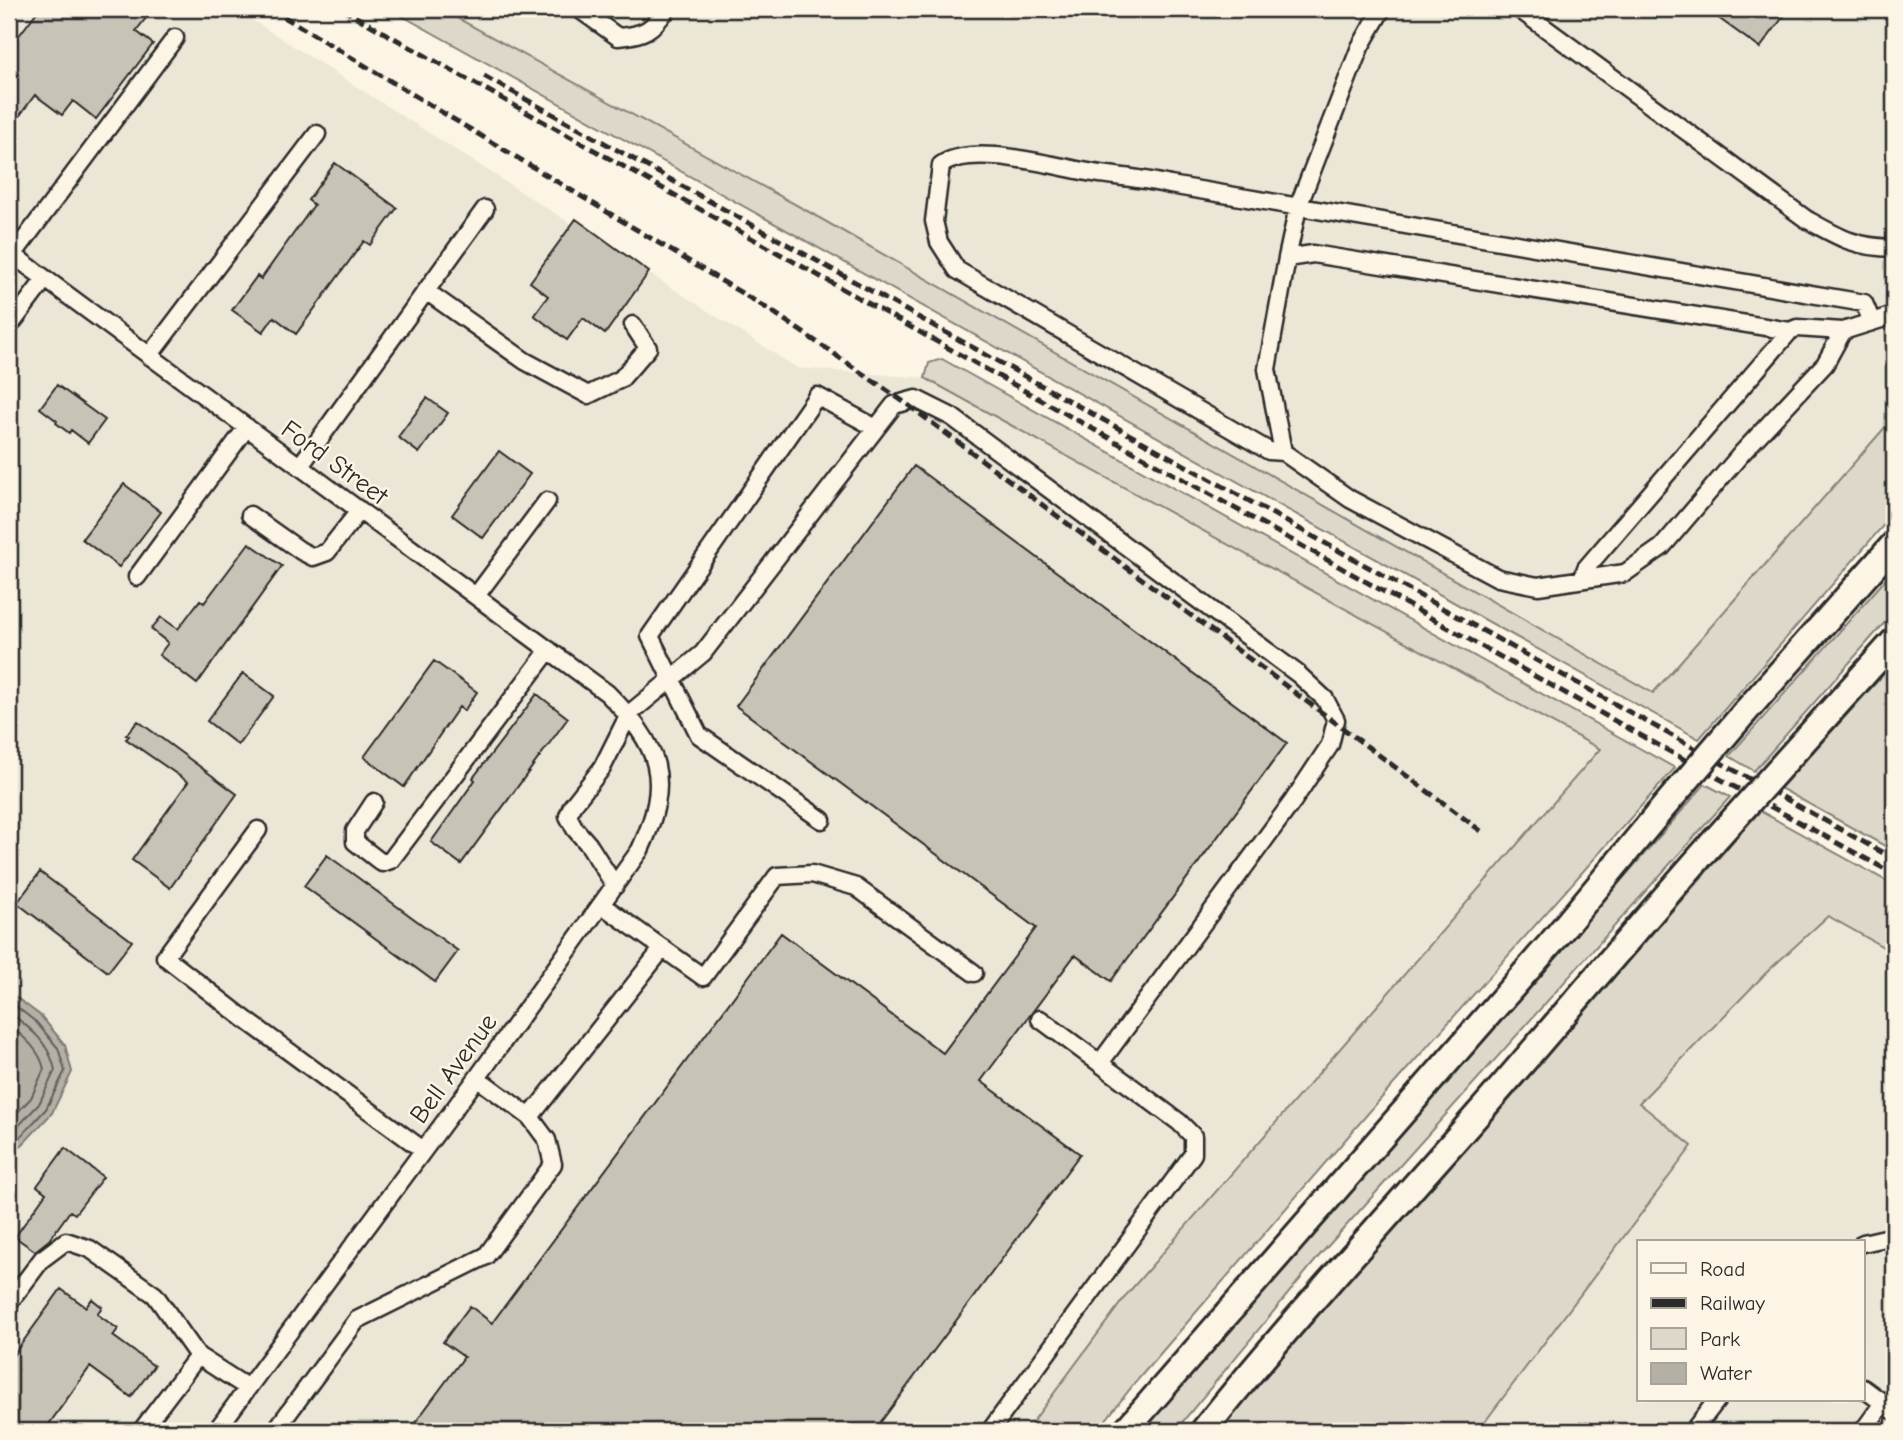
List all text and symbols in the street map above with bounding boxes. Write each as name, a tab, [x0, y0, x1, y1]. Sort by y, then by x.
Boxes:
street label: Ford Street	[275, 414, 395, 512]
street label: Bell Avenue	[404, 1008, 504, 1129]
legend	[1637, 1240, 1864, 1402]
text: Road	[1700, 1257, 1745, 1281]
text: Railway	[1700, 1291, 1765, 1315]
text: Park	[1700, 1327, 1740, 1351]
text: Water	[1700, 1361, 1753, 1385]

